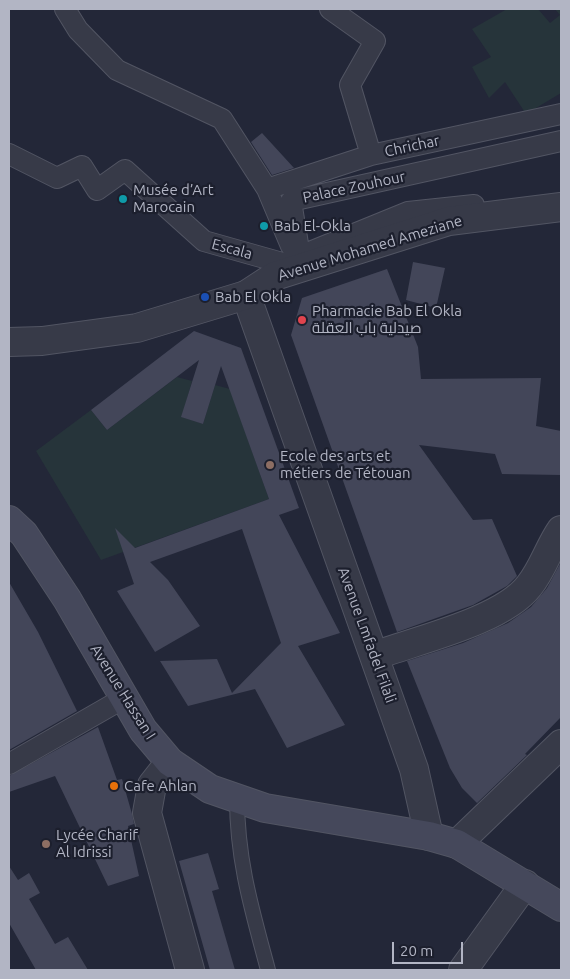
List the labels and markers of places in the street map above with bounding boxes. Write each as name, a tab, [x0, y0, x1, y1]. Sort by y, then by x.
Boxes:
place label: Musée d’Art Marocain	[133, 181, 214, 216]
marker: Musée d’Art Marocain	[117, 193, 129, 205]
place label: Bab El-Okla	[274, 217, 351, 235]
marker: Bab El-Okla	[258, 220, 270, 232]
place label: Bab El Okla	[215, 288, 291, 306]
marker: Bab El Okla	[199, 291, 211, 303]
place label: Pharmacie Bab El Okla صيدلية باب العقلة	[312, 302, 462, 337]
marker: Pharmacie Bab El Okla صيدلية باب العقلة	[296, 314, 308, 326]
place label: Ecole des arts et métiers de Tétouan	[280, 447, 411, 482]
marker: Ecole des arts et métiers de Tétouan	[264, 459, 276, 471]
place label: Cafe Ahlan	[124, 777, 197, 795]
marker: Cafe Ahlan	[108, 780, 120, 792]
place label: Lycée Charif Al Idrissi	[56, 826, 138, 861]
marker: Lycée Charif Al Idrissi	[40, 838, 52, 850]

